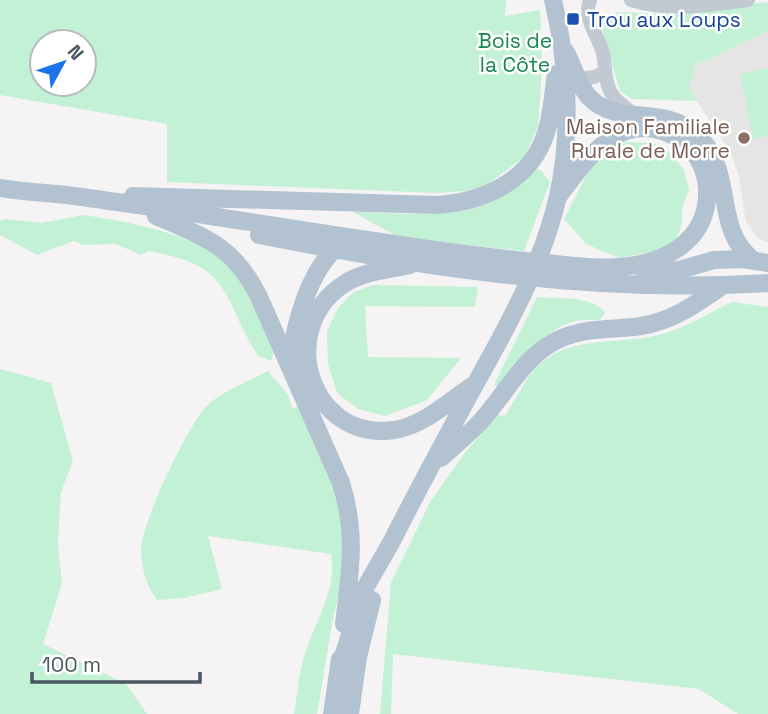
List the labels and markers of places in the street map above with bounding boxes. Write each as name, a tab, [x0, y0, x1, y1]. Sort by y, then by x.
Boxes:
place label: Trou aux Loups	[587, 6, 741, 33]
marker: Trou aux Loups	[565, 11, 581, 27]
place label: Maison Familiale Rurale de Morre	[566, 113, 730, 164]
marker: Maison Familiale Rurale de Morre	[736, 130, 752, 146]

